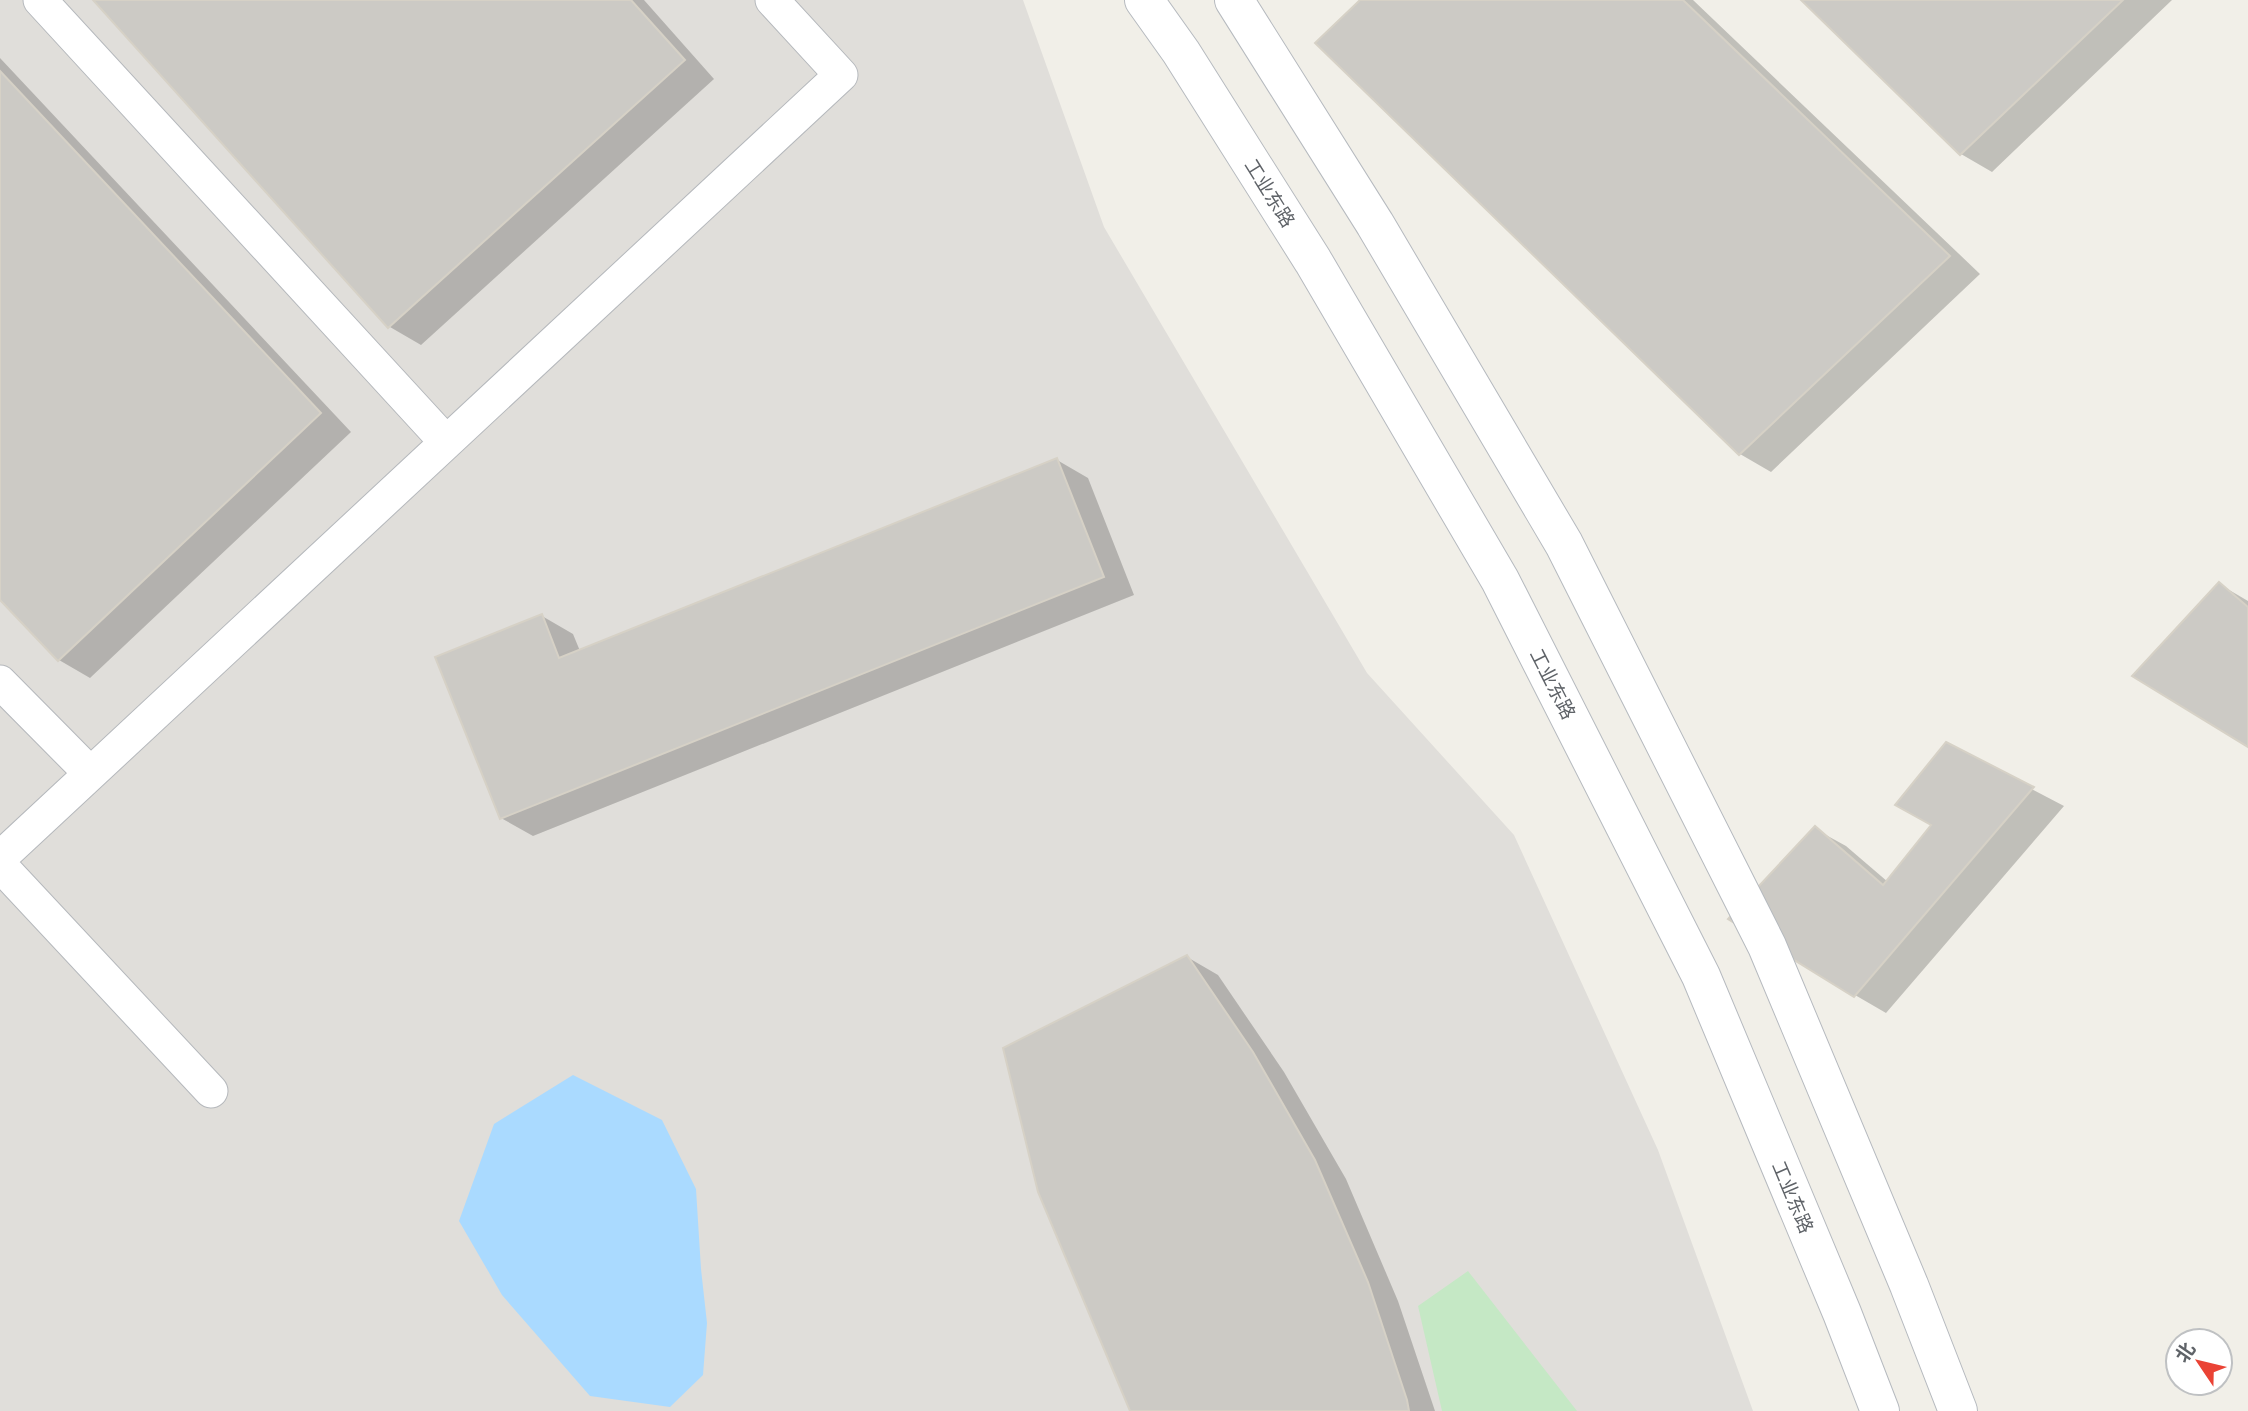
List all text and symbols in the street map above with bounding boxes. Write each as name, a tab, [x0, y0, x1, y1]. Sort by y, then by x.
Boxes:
street label: 工业东路	[1240, 154, 1300, 232]
street label: 工业东路	[1525, 645, 1581, 723]
street label: 工业东路	[1767, 1157, 1819, 1237]
north arrow	[2164, 1327, 2234, 1397]
text: 北	[2170, 1338, 2200, 1367]

